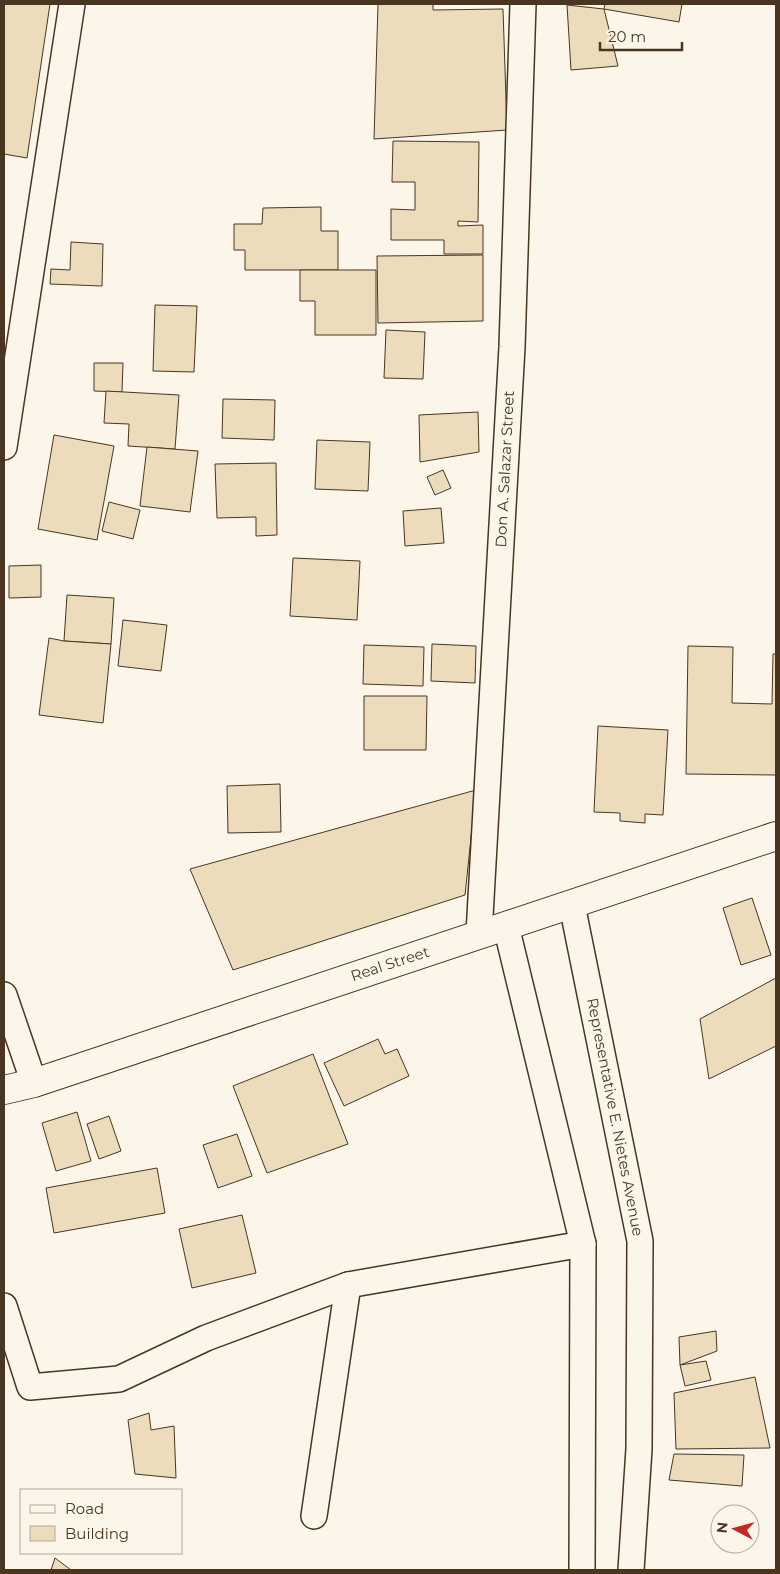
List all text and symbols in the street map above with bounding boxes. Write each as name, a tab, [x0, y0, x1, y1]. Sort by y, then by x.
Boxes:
scale bar	[600, 20, 682, 52]
text: 20 m	[608, 27, 646, 46]
street label: Don A. Salazar Street	[491, 390, 518, 548]
street label: Real Street	[348, 942, 432, 985]
street label: Representative E. Nietes Avenue	[583, 996, 648, 1238]
legend	[20, 1489, 182, 1554]
text: Road	[65, 1499, 104, 1518]
north arrow	[710, 1504, 760, 1554]
text: N	[713, 1521, 732, 1534]
text: Building	[65, 1524, 129, 1543]

